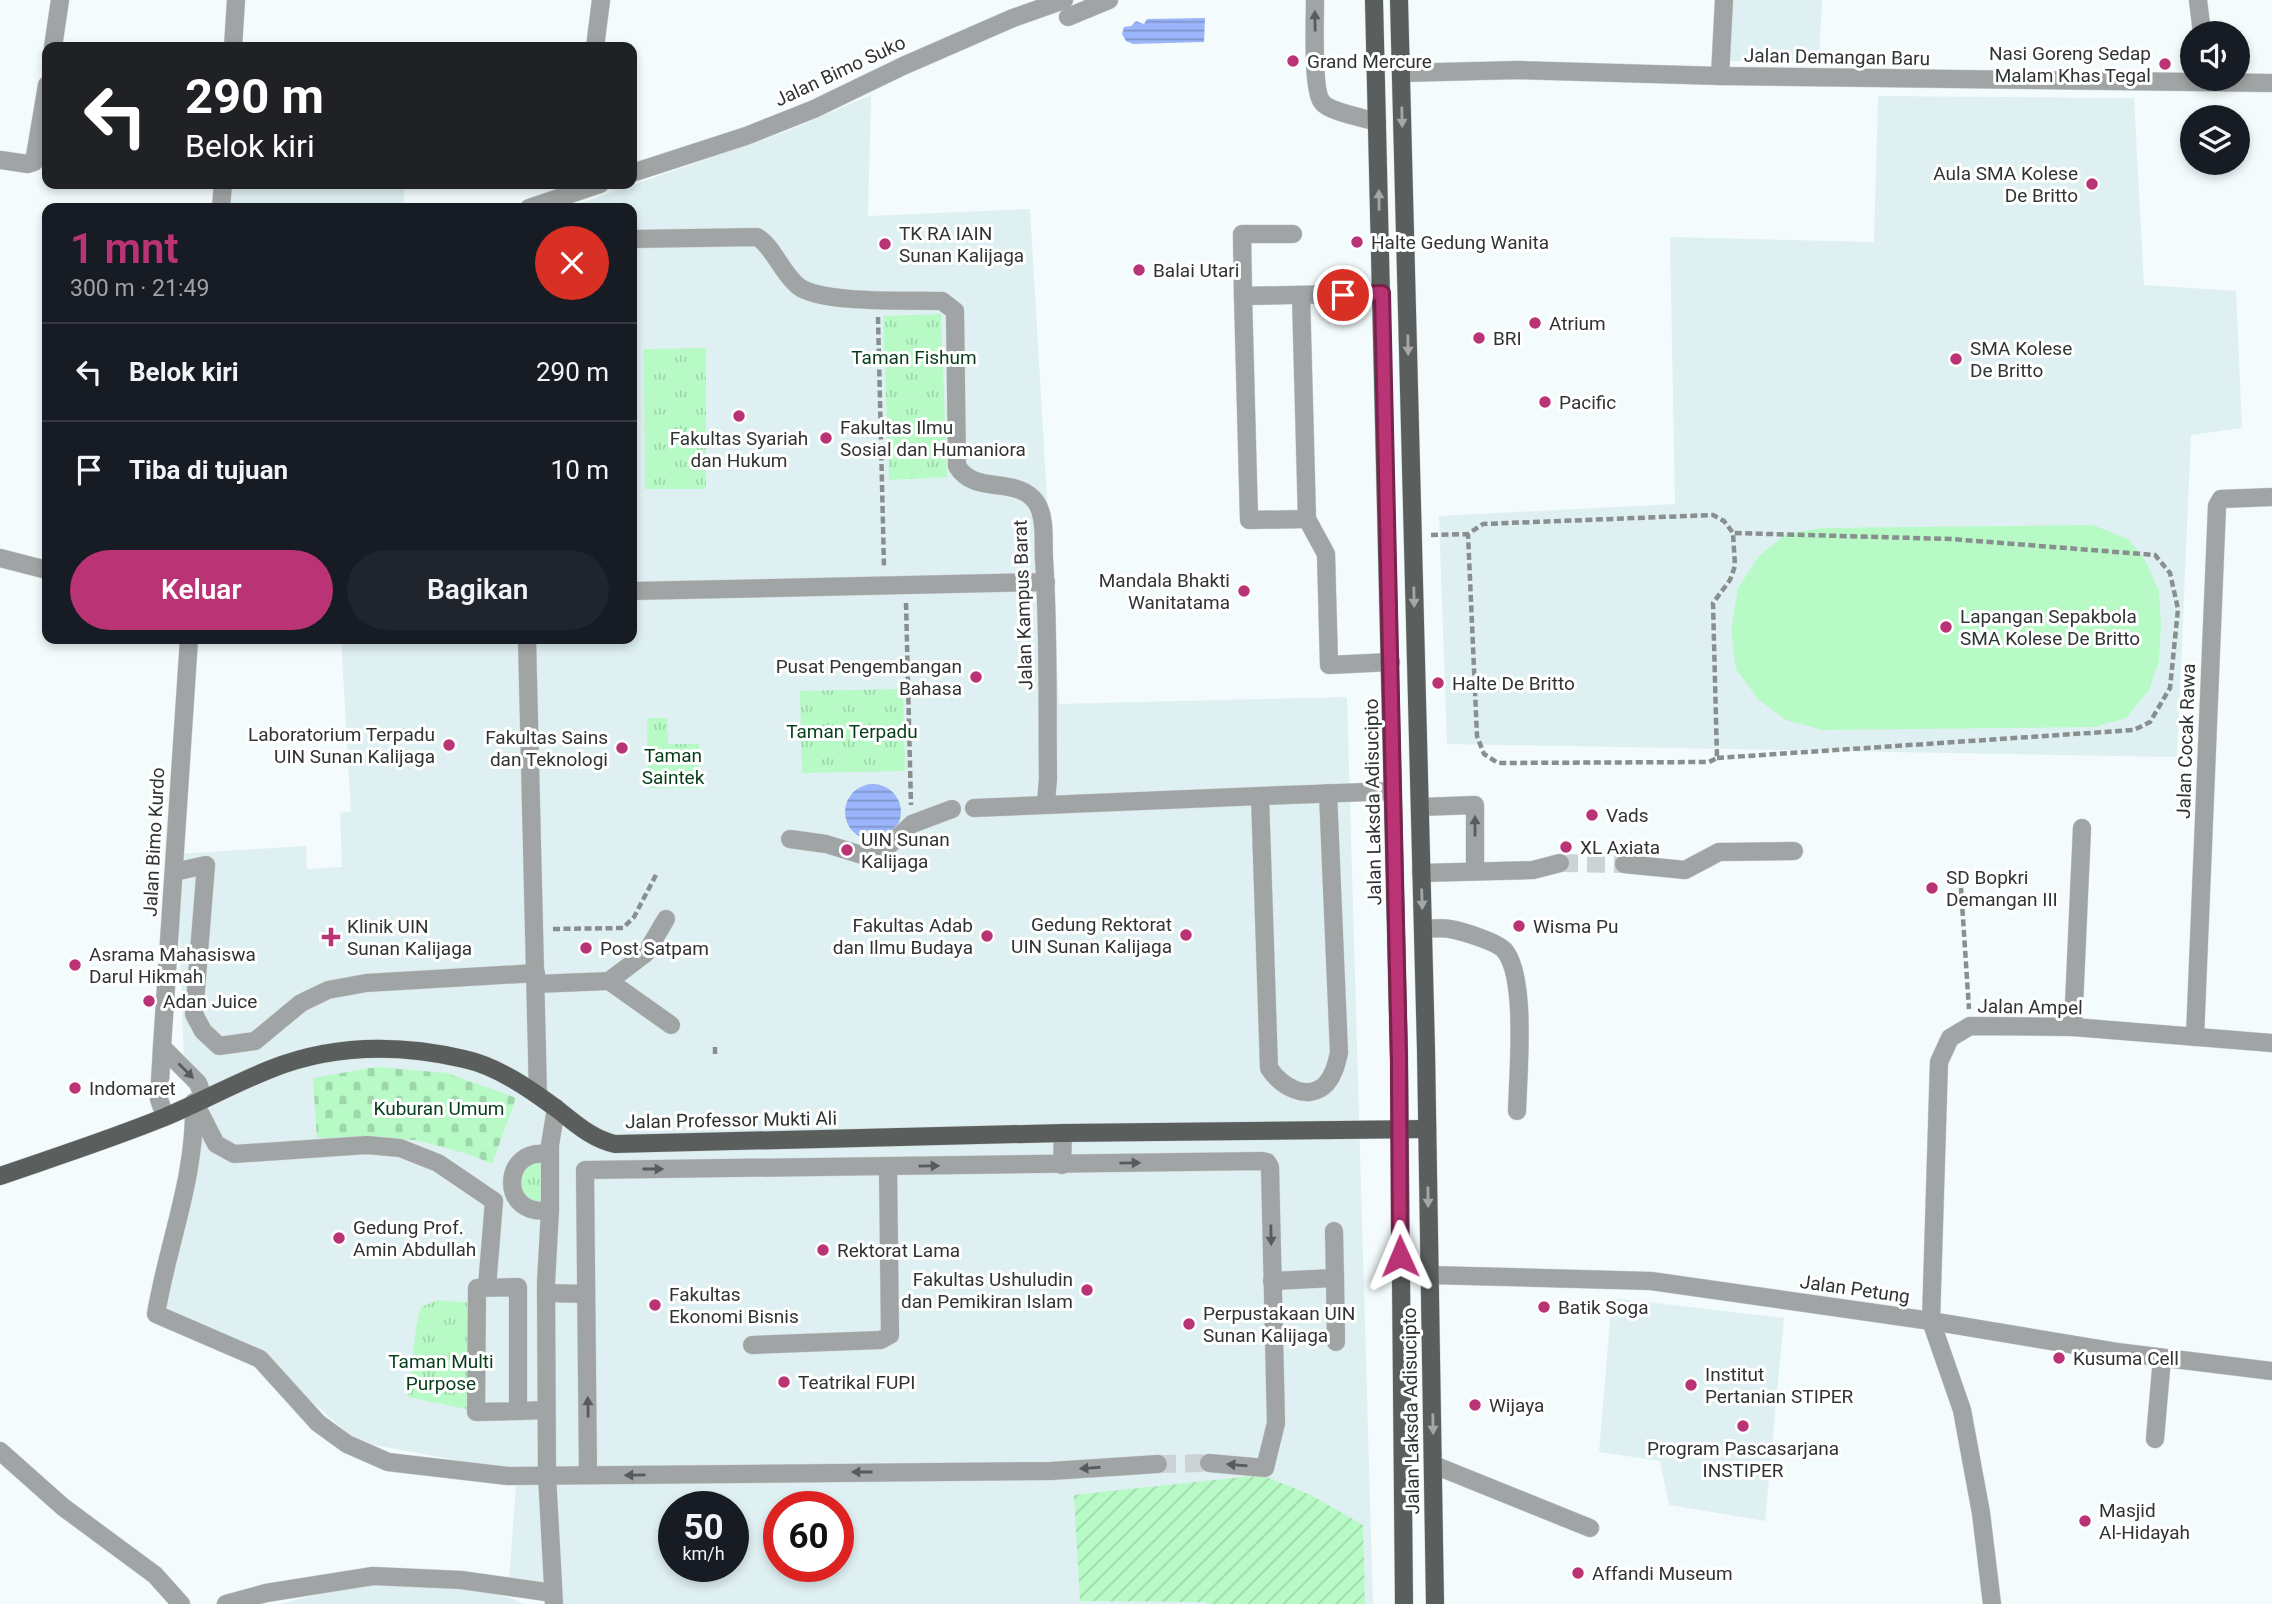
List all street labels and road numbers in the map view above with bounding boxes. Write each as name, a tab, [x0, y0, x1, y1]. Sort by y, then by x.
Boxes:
street label: Jalan Bimo Suko	[771, 31, 909, 111]
street label: Jalan Demangan Baru	[1744, 44, 1930, 70]
street label: Jalan Kampus Barat	[1009, 519, 1037, 691]
street label: Jalan Cocak Rawa	[2172, 663, 2200, 819]
street label: Jalan Laksda Adisucipto	[1360, 698, 1386, 906]
street label: Jalan Bimo Kurdo	[139, 767, 169, 917]
street label: Jalan Ampel	[1977, 995, 2083, 1019]
street label: Jalan Professor Mukti Ali	[625, 1107, 837, 1133]
street label: Jalan Petung	[1799, 1270, 1911, 1308]
street label: Jalan Laksda Adisucipto	[1398, 1307, 1424, 1515]

